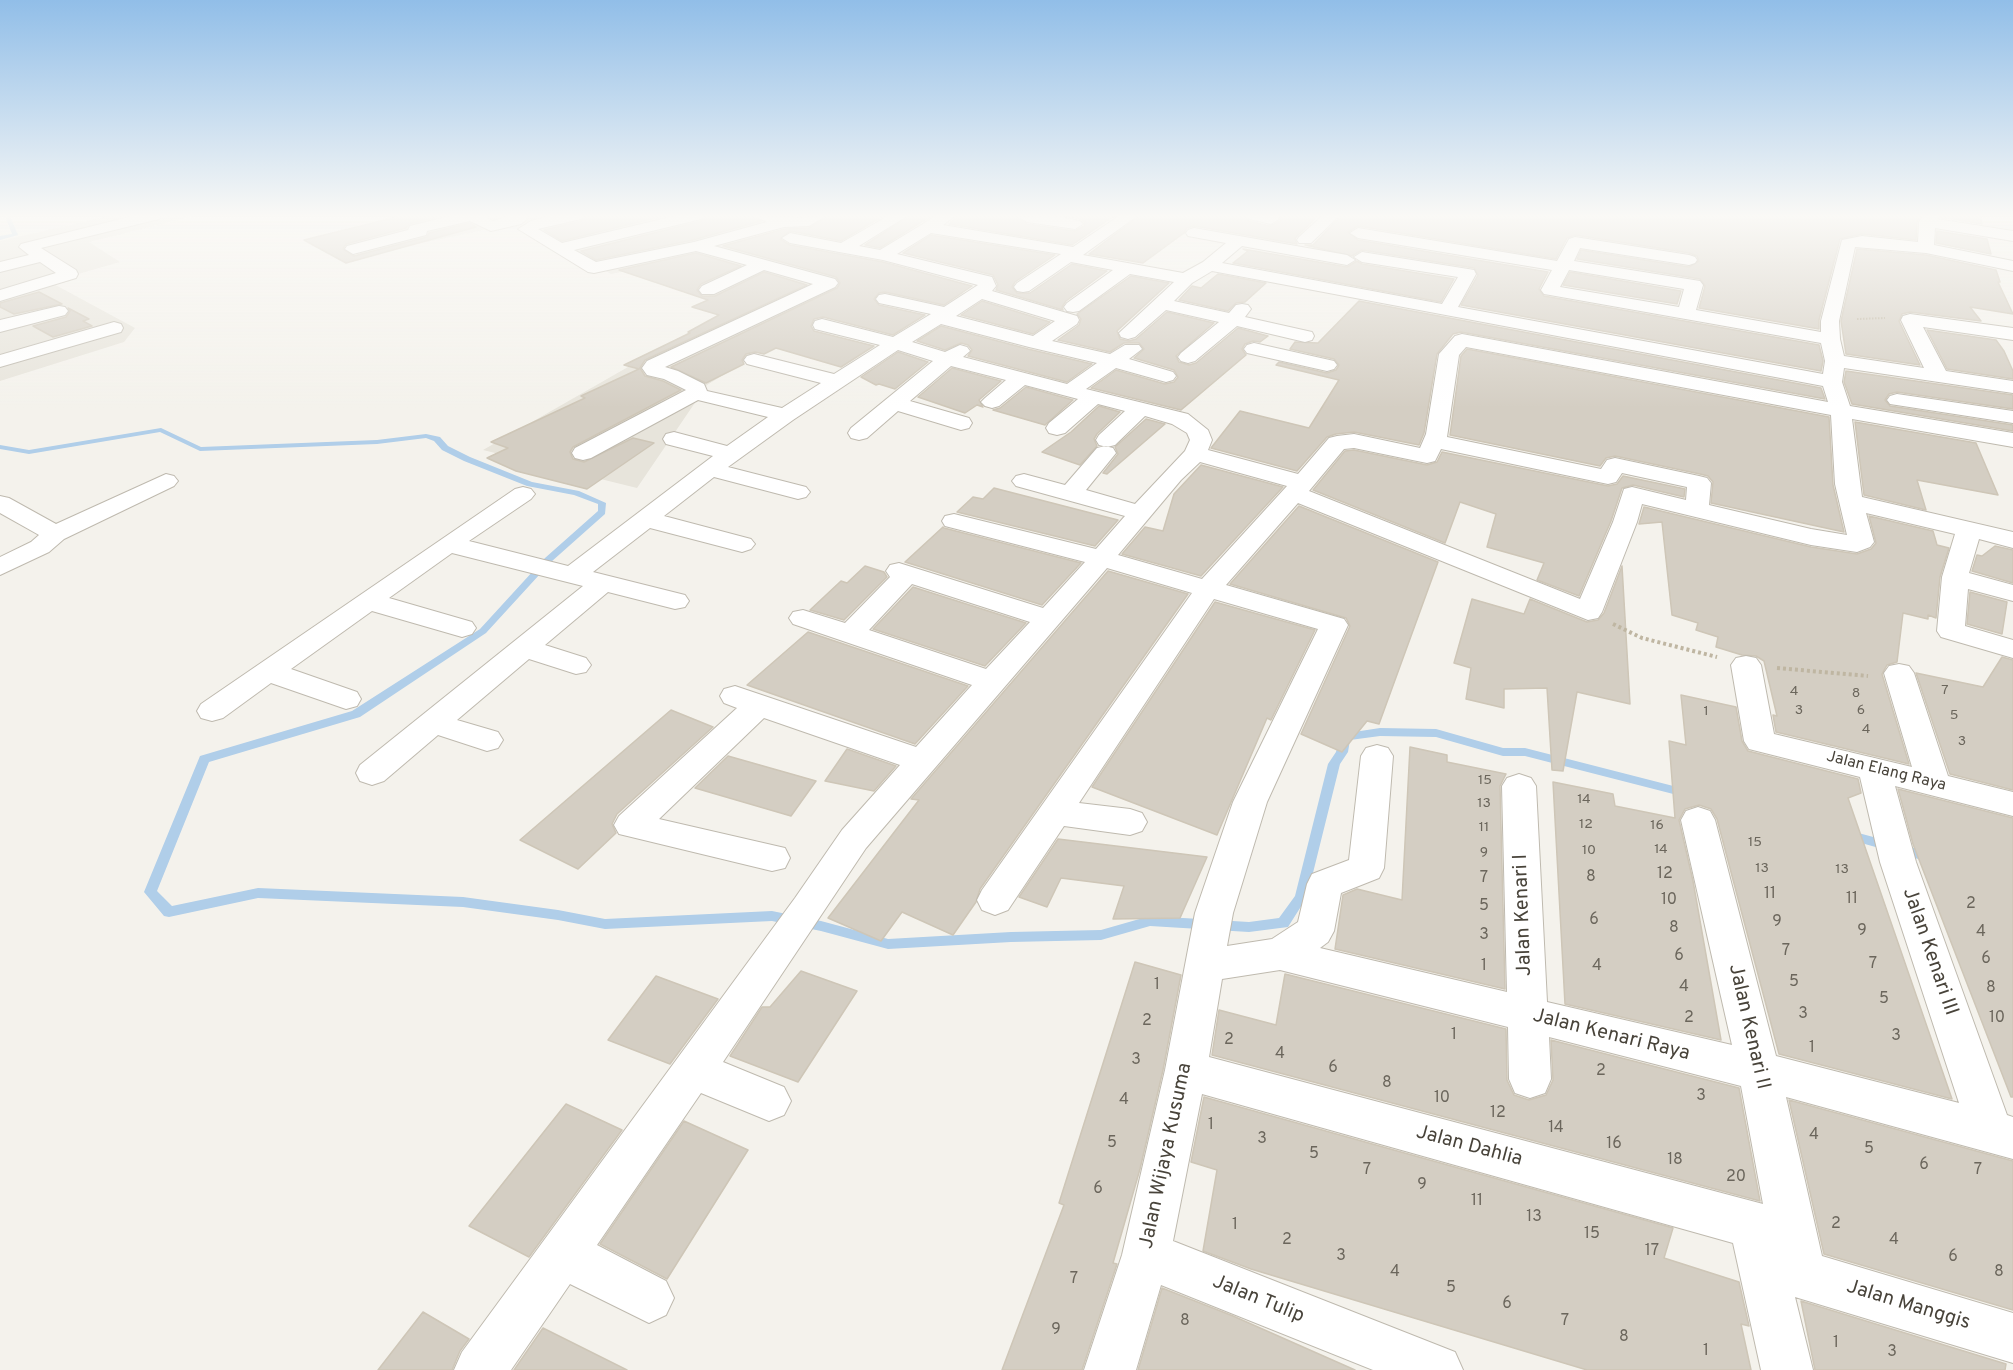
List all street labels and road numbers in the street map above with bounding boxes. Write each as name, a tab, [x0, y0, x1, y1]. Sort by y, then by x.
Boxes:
street label: Jalan Elang Raya	[1824, 748, 1948, 796]
street label: Jalan Kenari I	[1510, 853, 1538, 977]
street label: Jalan Kenari III	[1896, 885, 1962, 1019]
street label: Jalan Kenari II	[1722, 962, 1774, 1092]
street label: Jalan Kenari Raya	[1530, 1005, 1692, 1067]
street label: Jalan Wijaya Kusuma	[1136, 1061, 1198, 1251]
street label: Jalan Dahlia	[1413, 1121, 1525, 1173]
street label: Jalan Tulip	[1208, 1271, 1308, 1329]
street label: Jalan Manggis	[1843, 1276, 1973, 1336]

